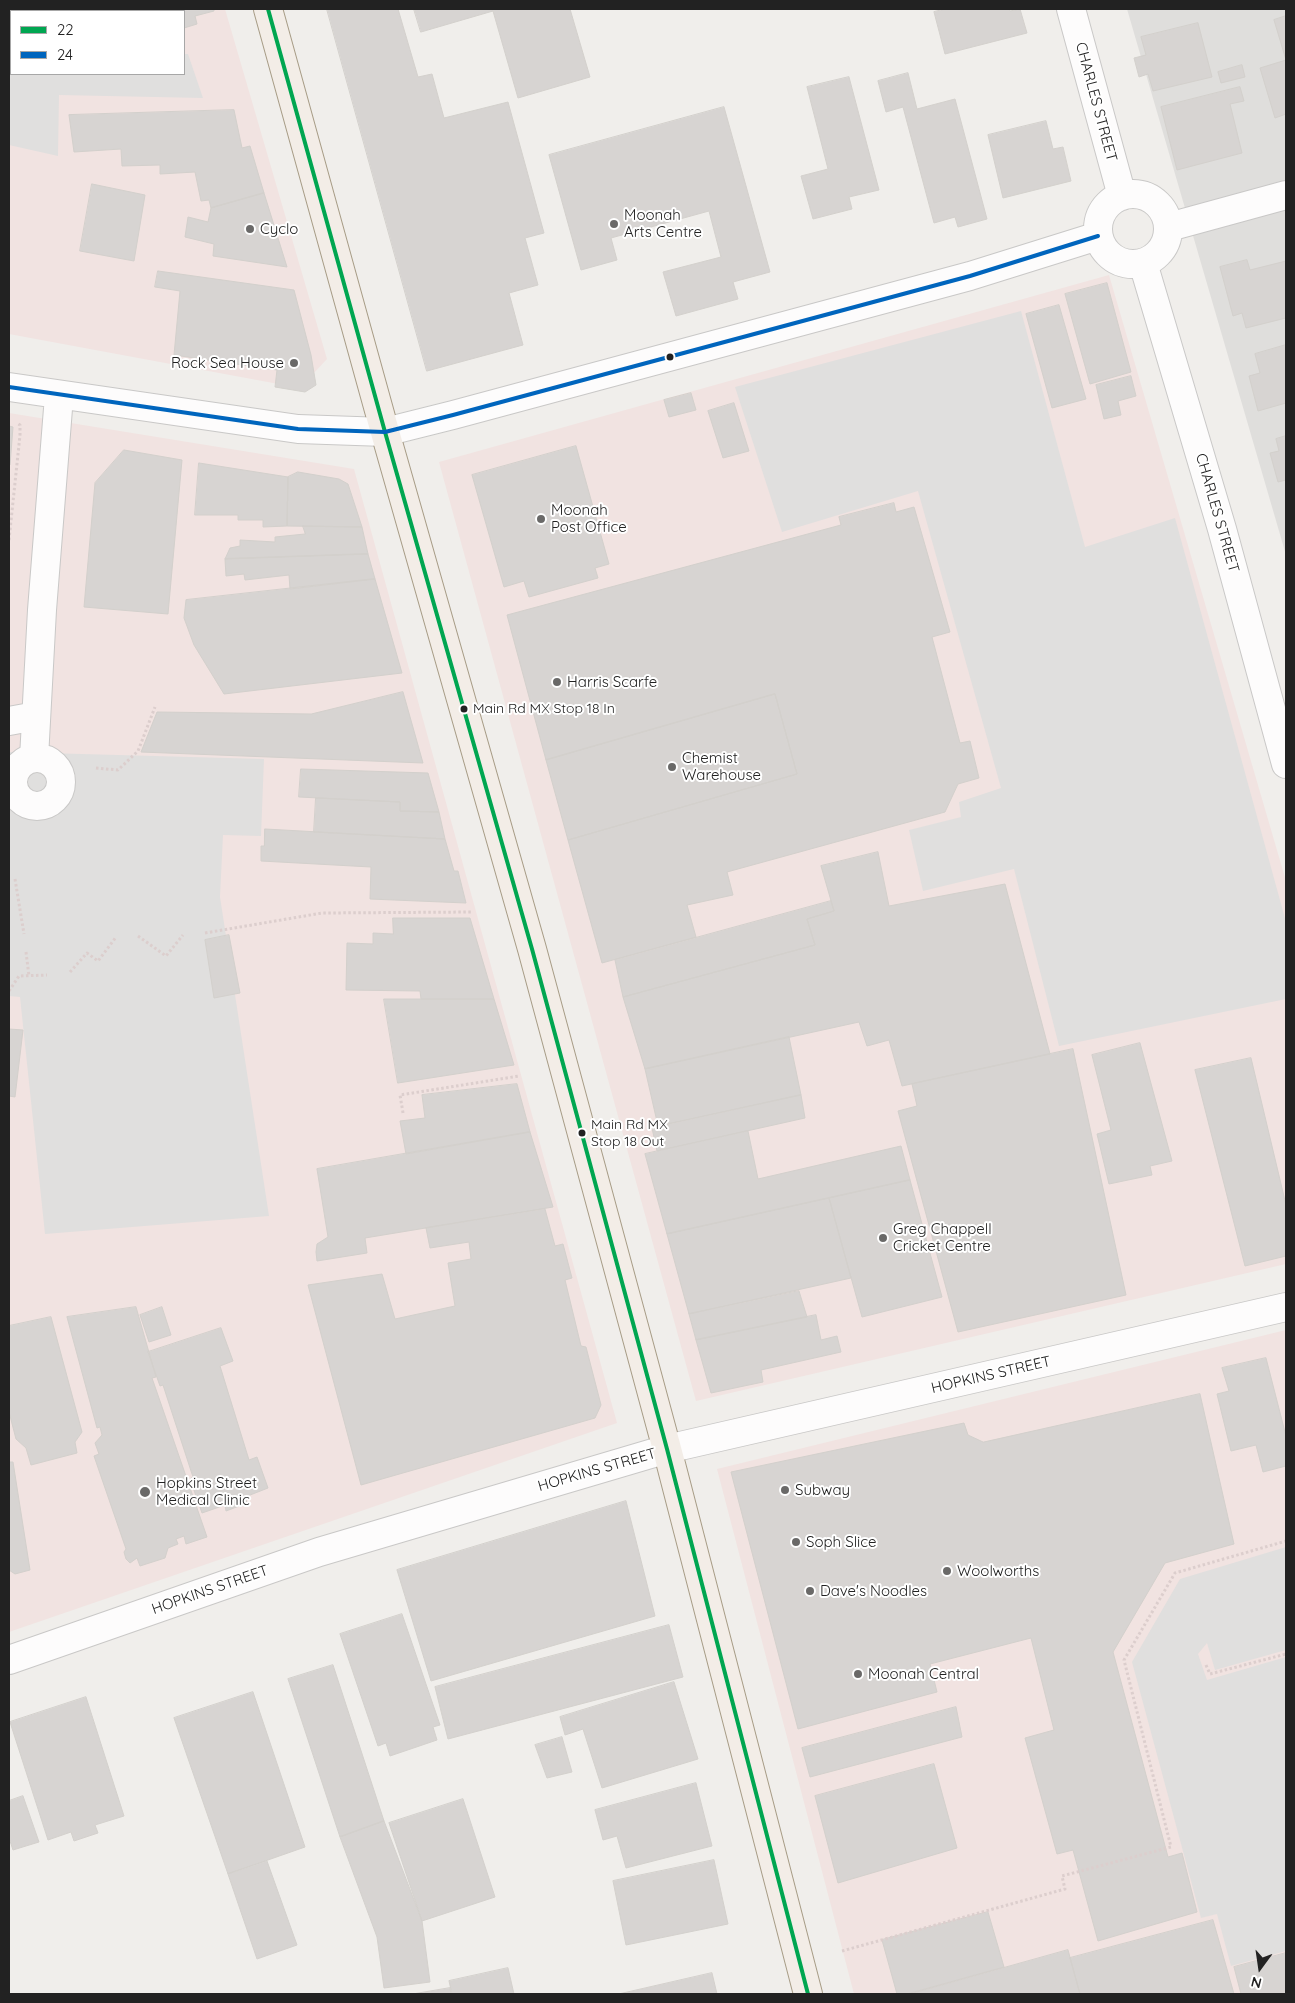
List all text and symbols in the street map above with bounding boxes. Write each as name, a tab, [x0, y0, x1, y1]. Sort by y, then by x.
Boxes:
legend	[10, 10, 185, 75]
text: 22	[57, 20, 74, 39]
street label: CHARLES STREET	[1071, 40, 1121, 164]
text: 24	[57, 45, 73, 64]
place label: Moonah Arts Centre	[624, 206, 702, 241]
marker: Moonah Arts Centre	[608, 218, 620, 230]
place label: Cyclo	[260, 220, 298, 238]
marker: Cyclo	[244, 223, 256, 235]
unlabelled marker	[665, 352, 675, 362]
place label: Rock Sea House	[171, 354, 284, 372]
marker: Rock Sea House	[288, 357, 300, 369]
street label: CHARLES STREET	[1191, 451, 1243, 575]
place label: Moonah Post Office	[551, 501, 627, 536]
marker: Moonah Post Office	[535, 513, 547, 525]
place label: Harris Scarfe	[567, 673, 657, 691]
marker: Harris Scarfe	[551, 676, 563, 688]
place label: Main Rd MX Stop 18 In	[473, 701, 615, 717]
marker: Main Rd MX Stop 18 In	[459, 704, 469, 714]
place label: Chemist Warehouse	[682, 749, 761, 784]
marker: Chemist Warehouse	[666, 761, 678, 773]
place label: Main Rd MX Stop 18 Out	[591, 1117, 668, 1150]
marker: Main Rd MX Stop 18 Out	[577, 1128, 587, 1138]
place label: Greg Chappell Cricket Centre	[893, 1220, 992, 1255]
marker: Greg Chappell Cricket Centre	[877, 1232, 889, 1244]
street label: HOPKINS STREET	[929, 1352, 1053, 1398]
street label: HOPKINS STREET	[536, 1445, 658, 1495]
place label: Hopkins Street Medical Clinic	[156, 1474, 257, 1509]
place label: Subway	[795, 1481, 850, 1499]
marker: Subway	[779, 1484, 791, 1496]
marker: Hopkins Street Medical Clinic	[138, 1485, 152, 1499]
place label: Soph Slice	[806, 1533, 877, 1551]
marker: Soph Slice	[790, 1536, 802, 1548]
street label: HOPKINS STREET	[149, 1562, 271, 1618]
place label: Woolworths	[957, 1562, 1039, 1580]
marker: Woolworths	[941, 1565, 953, 1577]
place label: Dave's Noodles	[820, 1582, 927, 1600]
marker: Dave's Noodles	[804, 1585, 816, 1597]
place label: Moonah Central	[868, 1665, 979, 1683]
marker: Moonah Central	[852, 1668, 864, 1680]
north arrow	[1235, 1943, 1285, 1993]
text: N	[1249, 1973, 1264, 1993]

